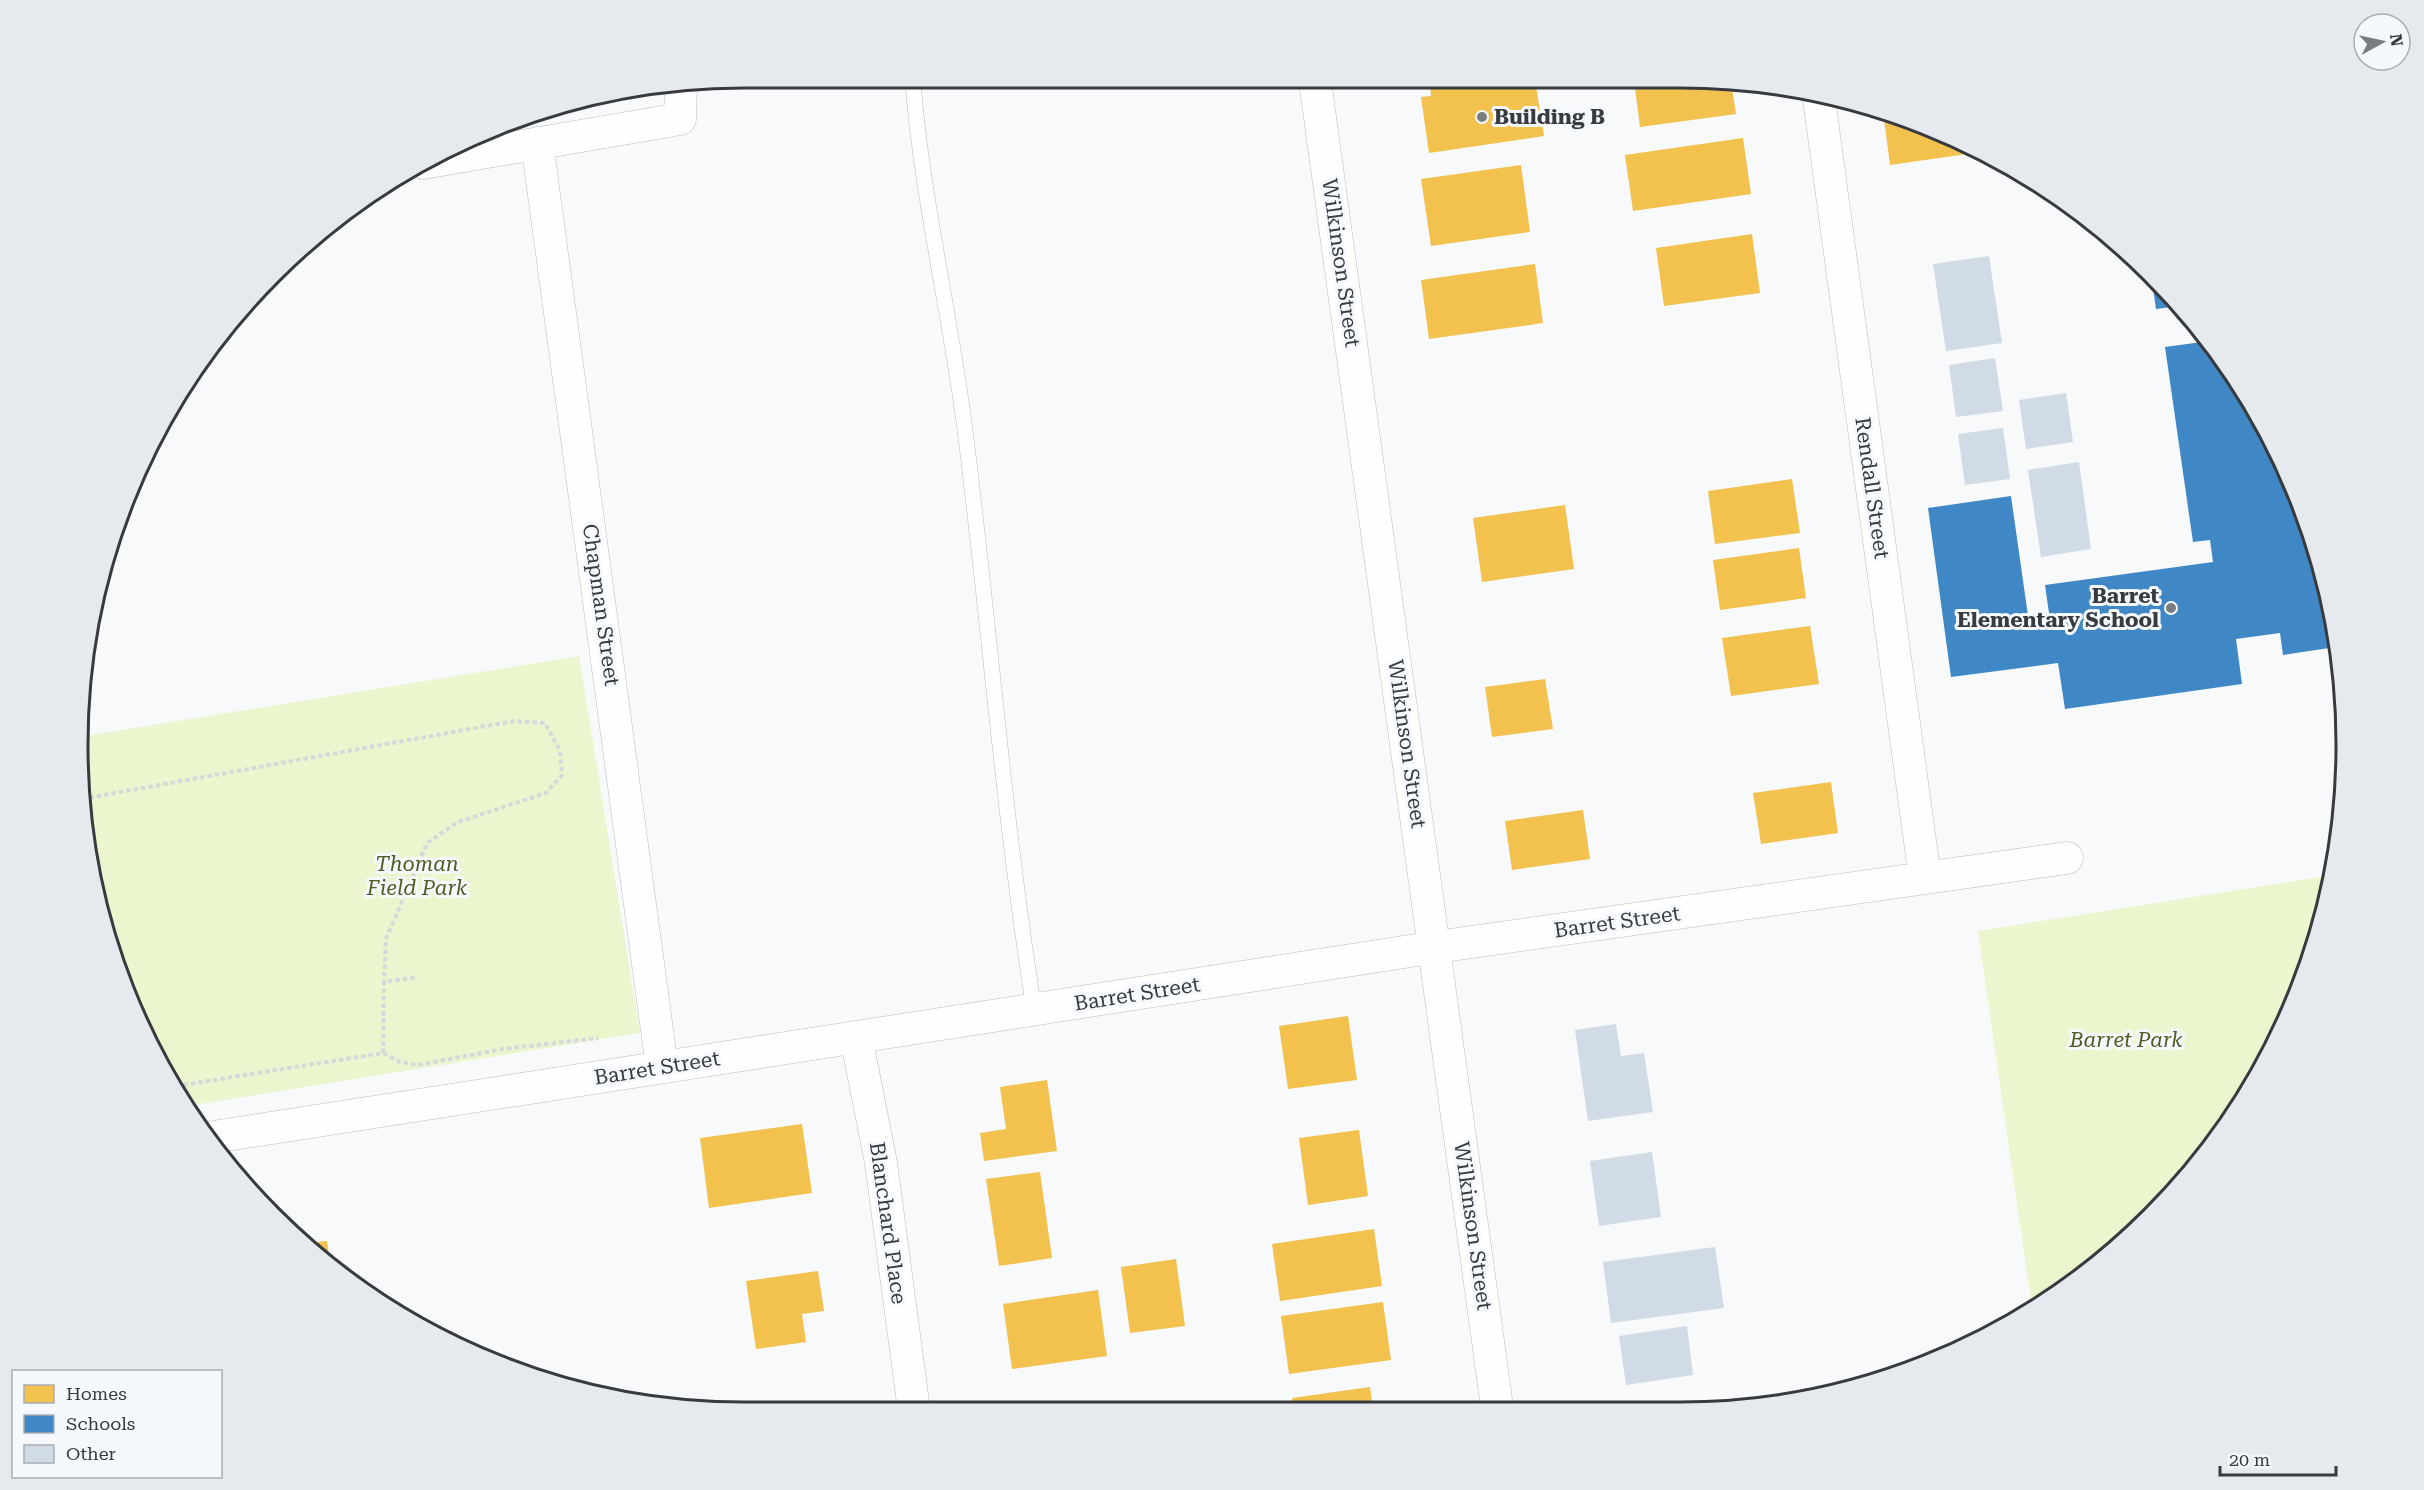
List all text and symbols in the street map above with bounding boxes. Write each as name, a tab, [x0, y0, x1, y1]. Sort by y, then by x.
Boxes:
north arrow	[2352, 12, 2412, 72]
text: N	[2386, 33, 2407, 47]
place label: Building B	[1494, 105, 1605, 129]
marker: Building B	[1475, 110, 1489, 124]
street label: Wilkinson Street	[1317, 177, 1365, 349]
street label: Rendall Street	[1850, 416, 1894, 560]
street label: Chapman Street	[578, 522, 624, 688]
place label: Barret Elementary School	[1957, 584, 2159, 632]
marker: Barret Elementary School	[2164, 601, 2178, 615]
street label: Wilkinson Street	[1383, 658, 1431, 830]
park label: Thoman Field Park	[366, 852, 468, 900]
street label: Barret Street	[1552, 901, 1682, 943]
street label: Barret Street	[1072, 972, 1202, 1016]
park label: Barret Park	[2068, 1028, 2183, 1052]
street label: Barret Street	[592, 1046, 722, 1090]
street label: Blanchard Place	[865, 1140, 911, 1306]
street label: Wilkinson Street	[1449, 1140, 1497, 1312]
legend	[12, 1370, 222, 1478]
text: Homes	[66, 1383, 127, 1404]
text: Schools	[66, 1413, 135, 1434]
scale bar	[2220, 1439, 2336, 1477]
text: Other	[66, 1443, 116, 1464]
text: 20 m	[2229, 1449, 2270, 1470]

